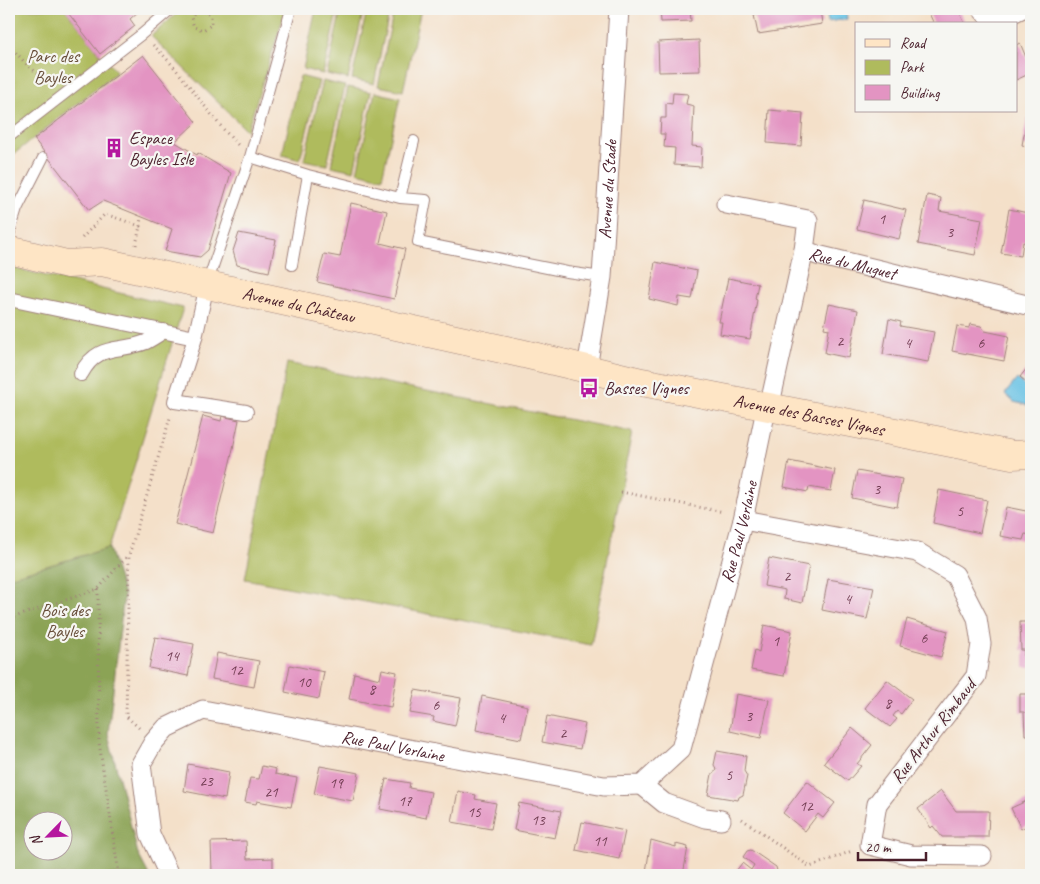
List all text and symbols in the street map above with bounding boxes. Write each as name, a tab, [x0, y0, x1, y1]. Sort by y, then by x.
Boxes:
legend	[855, 22, 1018, 112]
text: Road	[900, 34, 927, 53]
park label: Parc des Bayles	[27, 45, 81, 88]
text: Park	[900, 58, 925, 77]
text: Building	[900, 84, 940, 103]
place label: Espace Bayles Isle	[129, 127, 195, 170]
building icon: Espace Bayles Isle	[103, 137, 125, 159]
street label: Avenue du Stade	[593, 138, 622, 240]
house number: 1	[879, 210, 887, 229]
house number: 3	[947, 223, 955, 242]
street label: Rue du Muguet	[806, 242, 901, 285]
street label: Avenue du Château	[240, 282, 358, 328]
house number: 2	[837, 332, 845, 351]
house number: 4	[905, 334, 913, 353]
house number: 6	[978, 334, 986, 353]
bus stop icon: Basses Vignes	[578, 377, 600, 399]
place label: Basses Vignes	[604, 377, 690, 399]
street label: Avenue des Basses Vignes	[732, 389, 888, 441]
street label: Rue Paul Verlaine	[716, 478, 762, 585]
house number: 3	[874, 480, 882, 499]
house number: 5	[957, 502, 965, 521]
house number: 2	[784, 567, 792, 586]
house number: 4	[845, 590, 853, 609]
park label: Bois des Bayles	[41, 599, 91, 642]
house number: 6	[921, 629, 929, 648]
house number: 1	[773, 632, 781, 651]
house number: 14	[165, 647, 180, 666]
house number: 12	[229, 661, 244, 680]
street label: Rue Arthur Rimbaud	[886, 672, 982, 787]
house number: 10	[297, 673, 312, 692]
house number: 8	[369, 680, 377, 699]
house number: 8	[885, 694, 893, 713]
house number: 6	[433, 696, 441, 715]
house number: 3	[746, 707, 754, 726]
house number: 4	[499, 709, 507, 728]
house number: 2	[560, 724, 568, 743]
street label: Rue Paul Verlaine	[340, 725, 447, 767]
house number: 5	[726, 766, 734, 785]
house number: 23	[199, 772, 214, 791]
house number: 19	[329, 774, 344, 793]
house number: 21	[264, 783, 279, 802]
house number: 17	[398, 792, 413, 811]
house number: 12	[799, 797, 814, 816]
house number: 15	[467, 803, 482, 822]
house number: 13	[531, 811, 546, 830]
north arrow	[22, 812, 72, 862]
scale bar	[858, 829, 925, 861]
text: N	[26, 832, 46, 849]
house number: 11	[593, 832, 608, 851]
text: 20 m	[865, 838, 892, 857]

